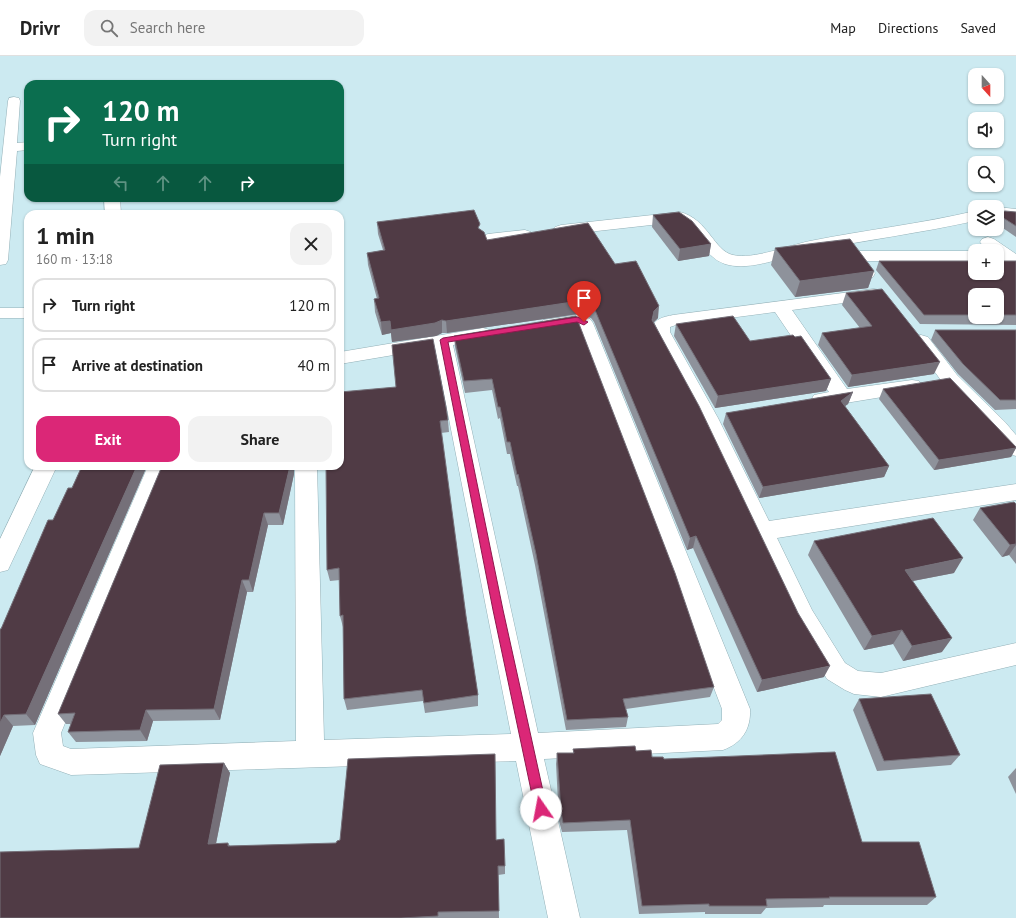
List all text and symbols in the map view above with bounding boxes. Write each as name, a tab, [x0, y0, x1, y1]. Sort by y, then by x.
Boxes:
search box	[84, 10, 364, 46]
text: Drivr	[20, 16, 60, 40]
icon: search	[98, 17, 120, 39]
text: Search here	[130, 18, 205, 37]
text: Map	[830, 19, 856, 37]
text: Directions	[878, 19, 938, 37]
text: Saved	[960, 19, 996, 37]
north arrow	[968, 68, 1004, 104]
map controls	[968, 68, 1004, 324]
text: 120 m	[102, 92, 179, 129]
icon: right	[36, 96, 88, 148]
button: sound	[968, 112, 1004, 148]
text: Turn right	[102, 128, 177, 151]
button: search	[968, 156, 1004, 192]
icon: left	[110, 172, 132, 194]
icon: ahead	[152, 172, 174, 194]
icon: ahead	[194, 172, 216, 194]
icon: right	[236, 172, 258, 194]
button: layers	[968, 200, 1004, 236]
text: 1 min	[36, 220, 95, 251]
button: close	[290, 223, 332, 265]
button: +	[968, 244, 1004, 280]
text: 160 m · 13:18	[36, 251, 113, 268]
pin	[567, 281, 601, 322]
icon: arrive	[573, 287, 595, 309]
button: −	[968, 288, 1004, 324]
icon: right	[38, 294, 60, 316]
text: Turn right	[72, 296, 135, 315]
text: 120 m	[289, 296, 330, 315]
icon: arrive	[38, 354, 60, 376]
text: Arrive at destination	[72, 356, 203, 375]
text: 40 m	[297, 356, 330, 375]
button: Exit	[36, 416, 180, 462]
button: Share	[188, 416, 332, 462]
position arrow	[520, 788, 562, 830]

